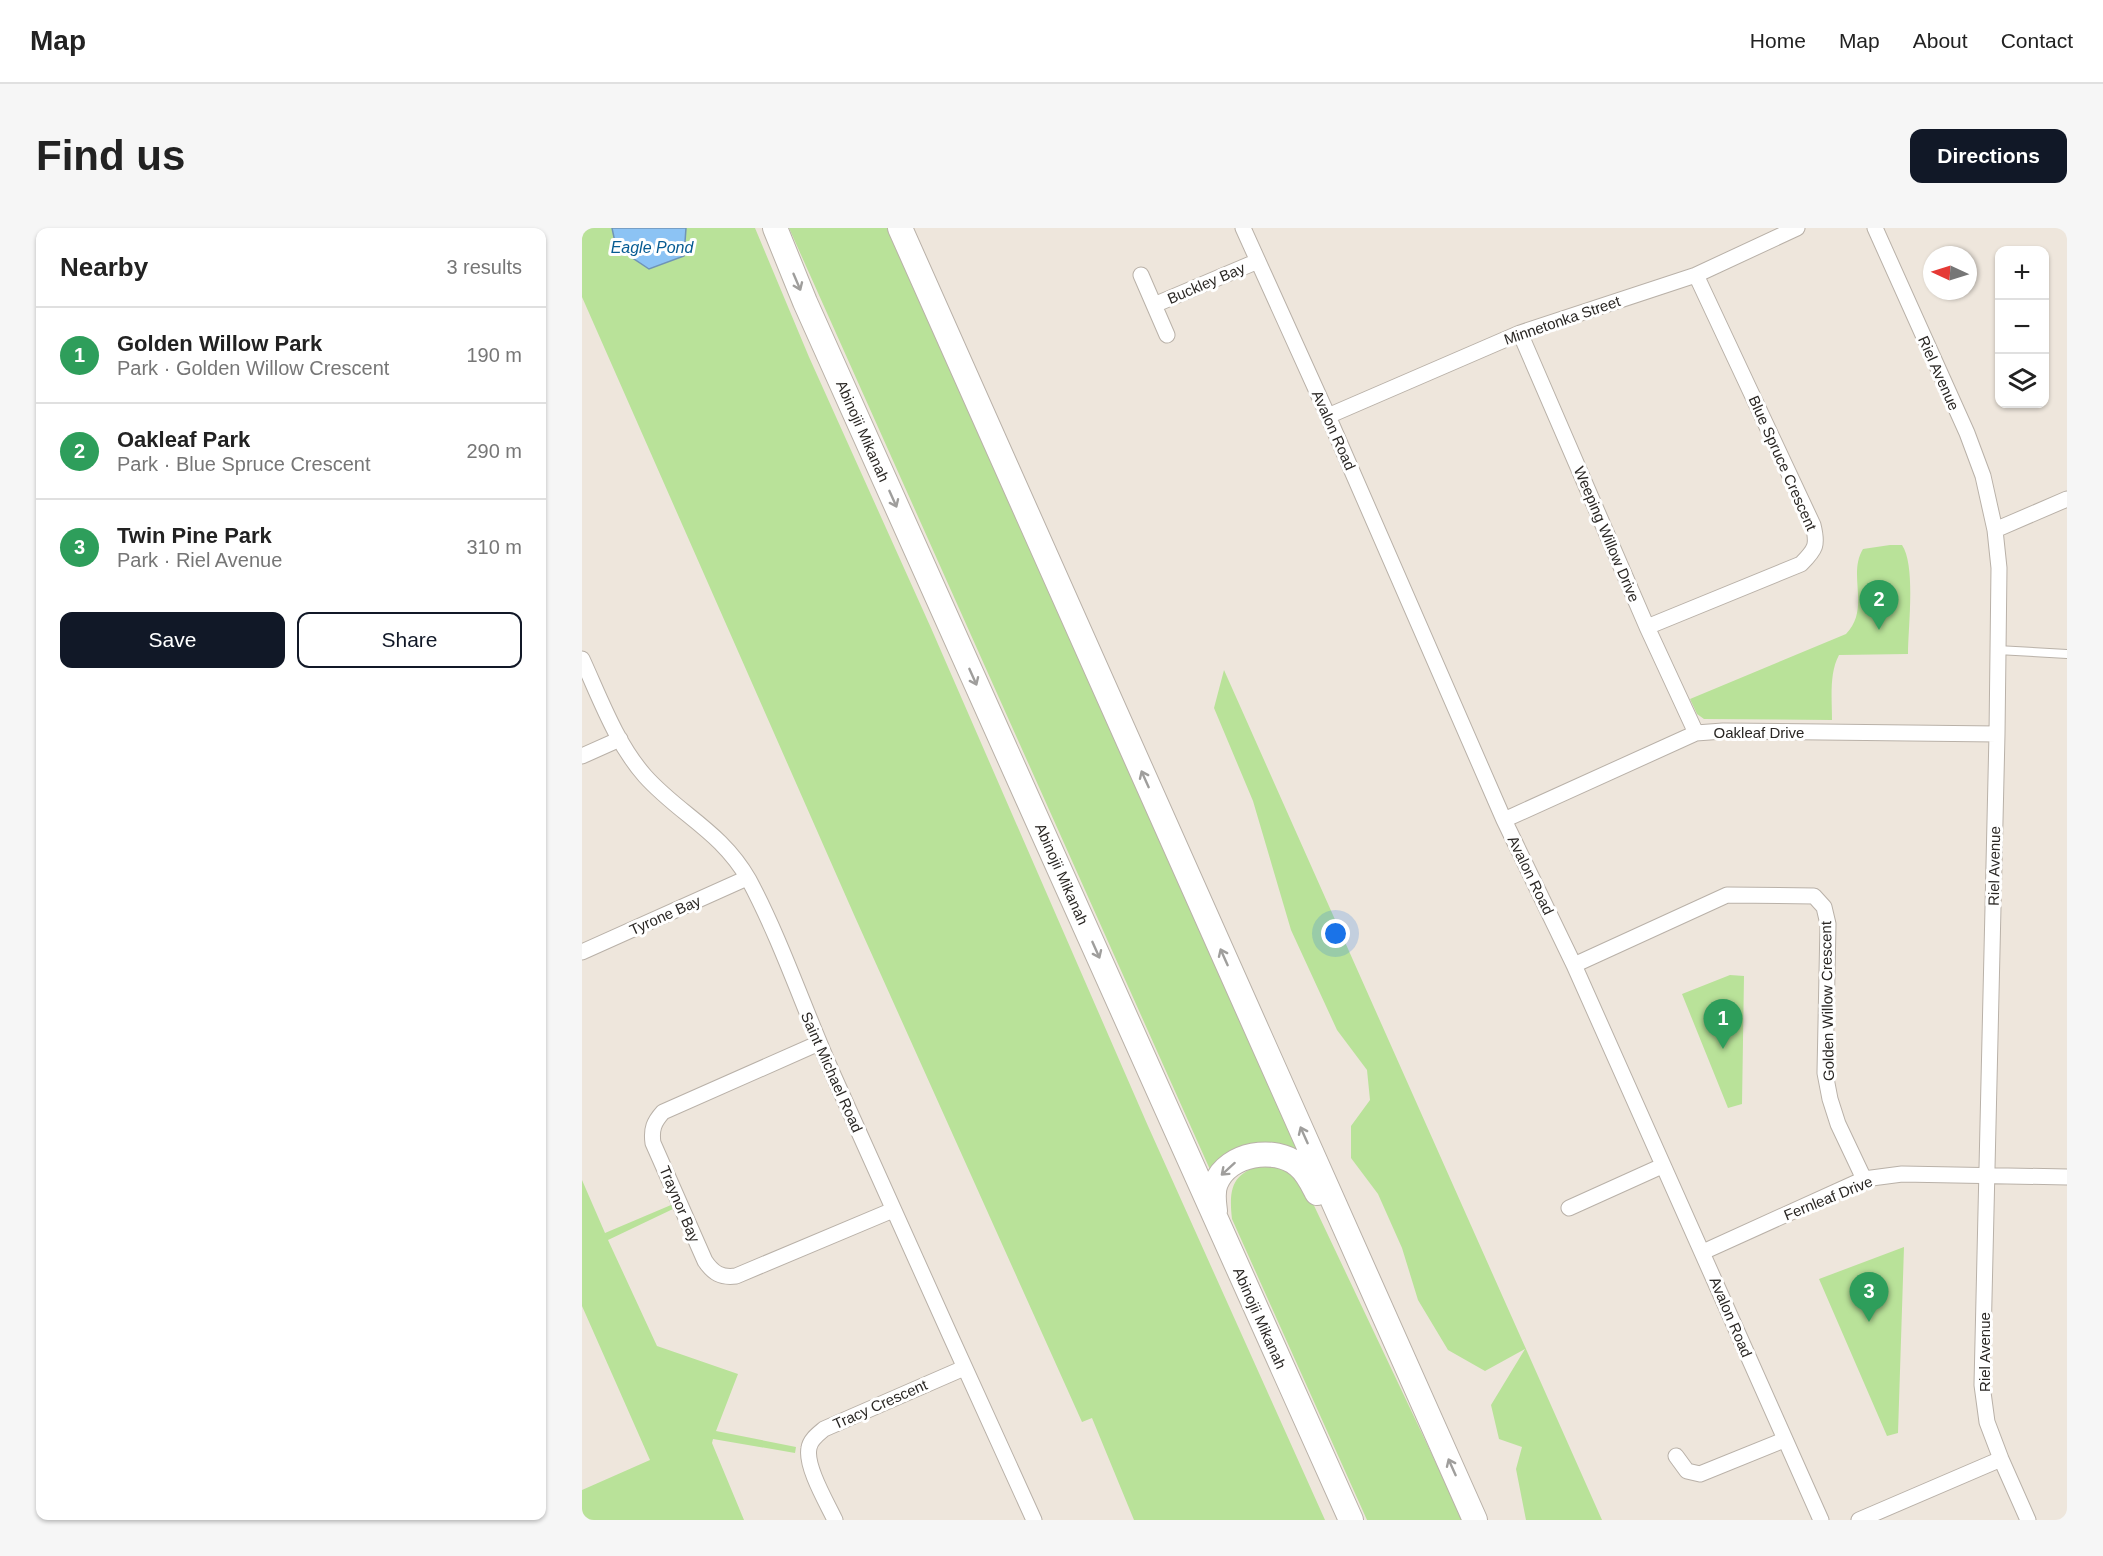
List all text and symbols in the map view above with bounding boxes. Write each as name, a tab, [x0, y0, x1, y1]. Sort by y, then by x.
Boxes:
text: Map	[30, 25, 86, 56]
text: Home	[1750, 29, 1806, 52]
text: Map	[1839, 29, 1880, 52]
text: About	[1913, 29, 1968, 52]
text: Contact	[2001, 29, 2073, 52]
button: Directions	[1910, 129, 2067, 183]
text: Find us	[36, 132, 185, 179]
water label: Eagle Pond	[611, 239, 694, 256]
north arrow	[1923, 246, 1977, 300]
map controls	[1995, 246, 2049, 408]
button: +	[1995, 246, 2049, 300]
text: Nearby	[60, 252, 148, 282]
text: 3 results	[446, 256, 522, 278]
street label: Buckley Bay	[1165, 259, 1248, 307]
one-way arrow	[792, 272, 803, 291]
street label: Minnetonka Street	[1502, 292, 1623, 348]
button: −	[1995, 300, 2049, 354]
text: Golden Willow Park	[117, 331, 322, 356]
street label: Riel Avenue	[1915, 333, 1963, 413]
text: 1	[74, 344, 85, 366]
text: 190 m	[466, 344, 522, 366]
button: layers	[1995, 354, 2049, 408]
text: Park · Golden Willow Crescent	[117, 357, 389, 379]
street label: Abinojii Mikanah	[833, 378, 893, 484]
street label: Avalon Road	[1309, 387, 1359, 473]
street label: Blue Spruce Crescent	[1746, 393, 1821, 534]
text: Oakleaf Park	[117, 427, 250, 452]
text: 2	[74, 440, 85, 462]
text: 290 m	[466, 440, 522, 462]
text: Park · Blue Spruce Crescent	[117, 453, 370, 475]
street label: Weeping Willow Drive	[1571, 464, 1643, 604]
one-way arrow	[888, 489, 900, 507]
text: Twin Pine Park	[117, 523, 272, 548]
text: 3	[74, 536, 85, 558]
text: 310 m	[466, 536, 522, 558]
text: Park · Riel Avenue	[117, 549, 282, 571]
pin: 2	[1860, 580, 1898, 630]
button: Save	[60, 612, 285, 668]
button: Share	[297, 612, 522, 668]
one-way arrow	[968, 667, 979, 685]
street label: Oakleaf Drive	[1714, 724, 1804, 741]
one-way arrow	[1139, 770, 1150, 788]
street label: Abinojii Mikanah	[1032, 821, 1092, 927]
street label: Riel Avenue	[1985, 826, 2003, 906]
street label: Avalon Road	[1505, 833, 1557, 917]
street label: Tyrone Bay	[627, 892, 704, 938]
your location	[1321, 919, 1350, 948]
street label: Golden Willow Crescent	[1817, 920, 1837, 1081]
one-way arrow	[1090, 941, 1102, 959]
one-way arrow	[1218, 948, 1229, 966]
pin: 1	[1704, 1000, 1742, 1049]
street label: Saint Michael Road	[798, 1009, 866, 1135]
one-way arrow	[1297, 1126, 1308, 1144]
one-way arrow	[1221, 1162, 1236, 1176]
street label: Traynor Bay	[656, 1163, 704, 1245]
street label: Fernleaf Drive	[1781, 1172, 1875, 1224]
street label: Abinojii Mikanah	[1230, 1265, 1290, 1371]
pin: 3	[1850, 1272, 1888, 1322]
street label: Avalon Road	[1706, 1274, 1756, 1360]
street label: Riel Avenue	[1976, 1312, 1993, 1392]
street label: Tracy Crescent	[830, 1375, 930, 1432]
one-way arrow	[1445, 1458, 1457, 1476]

